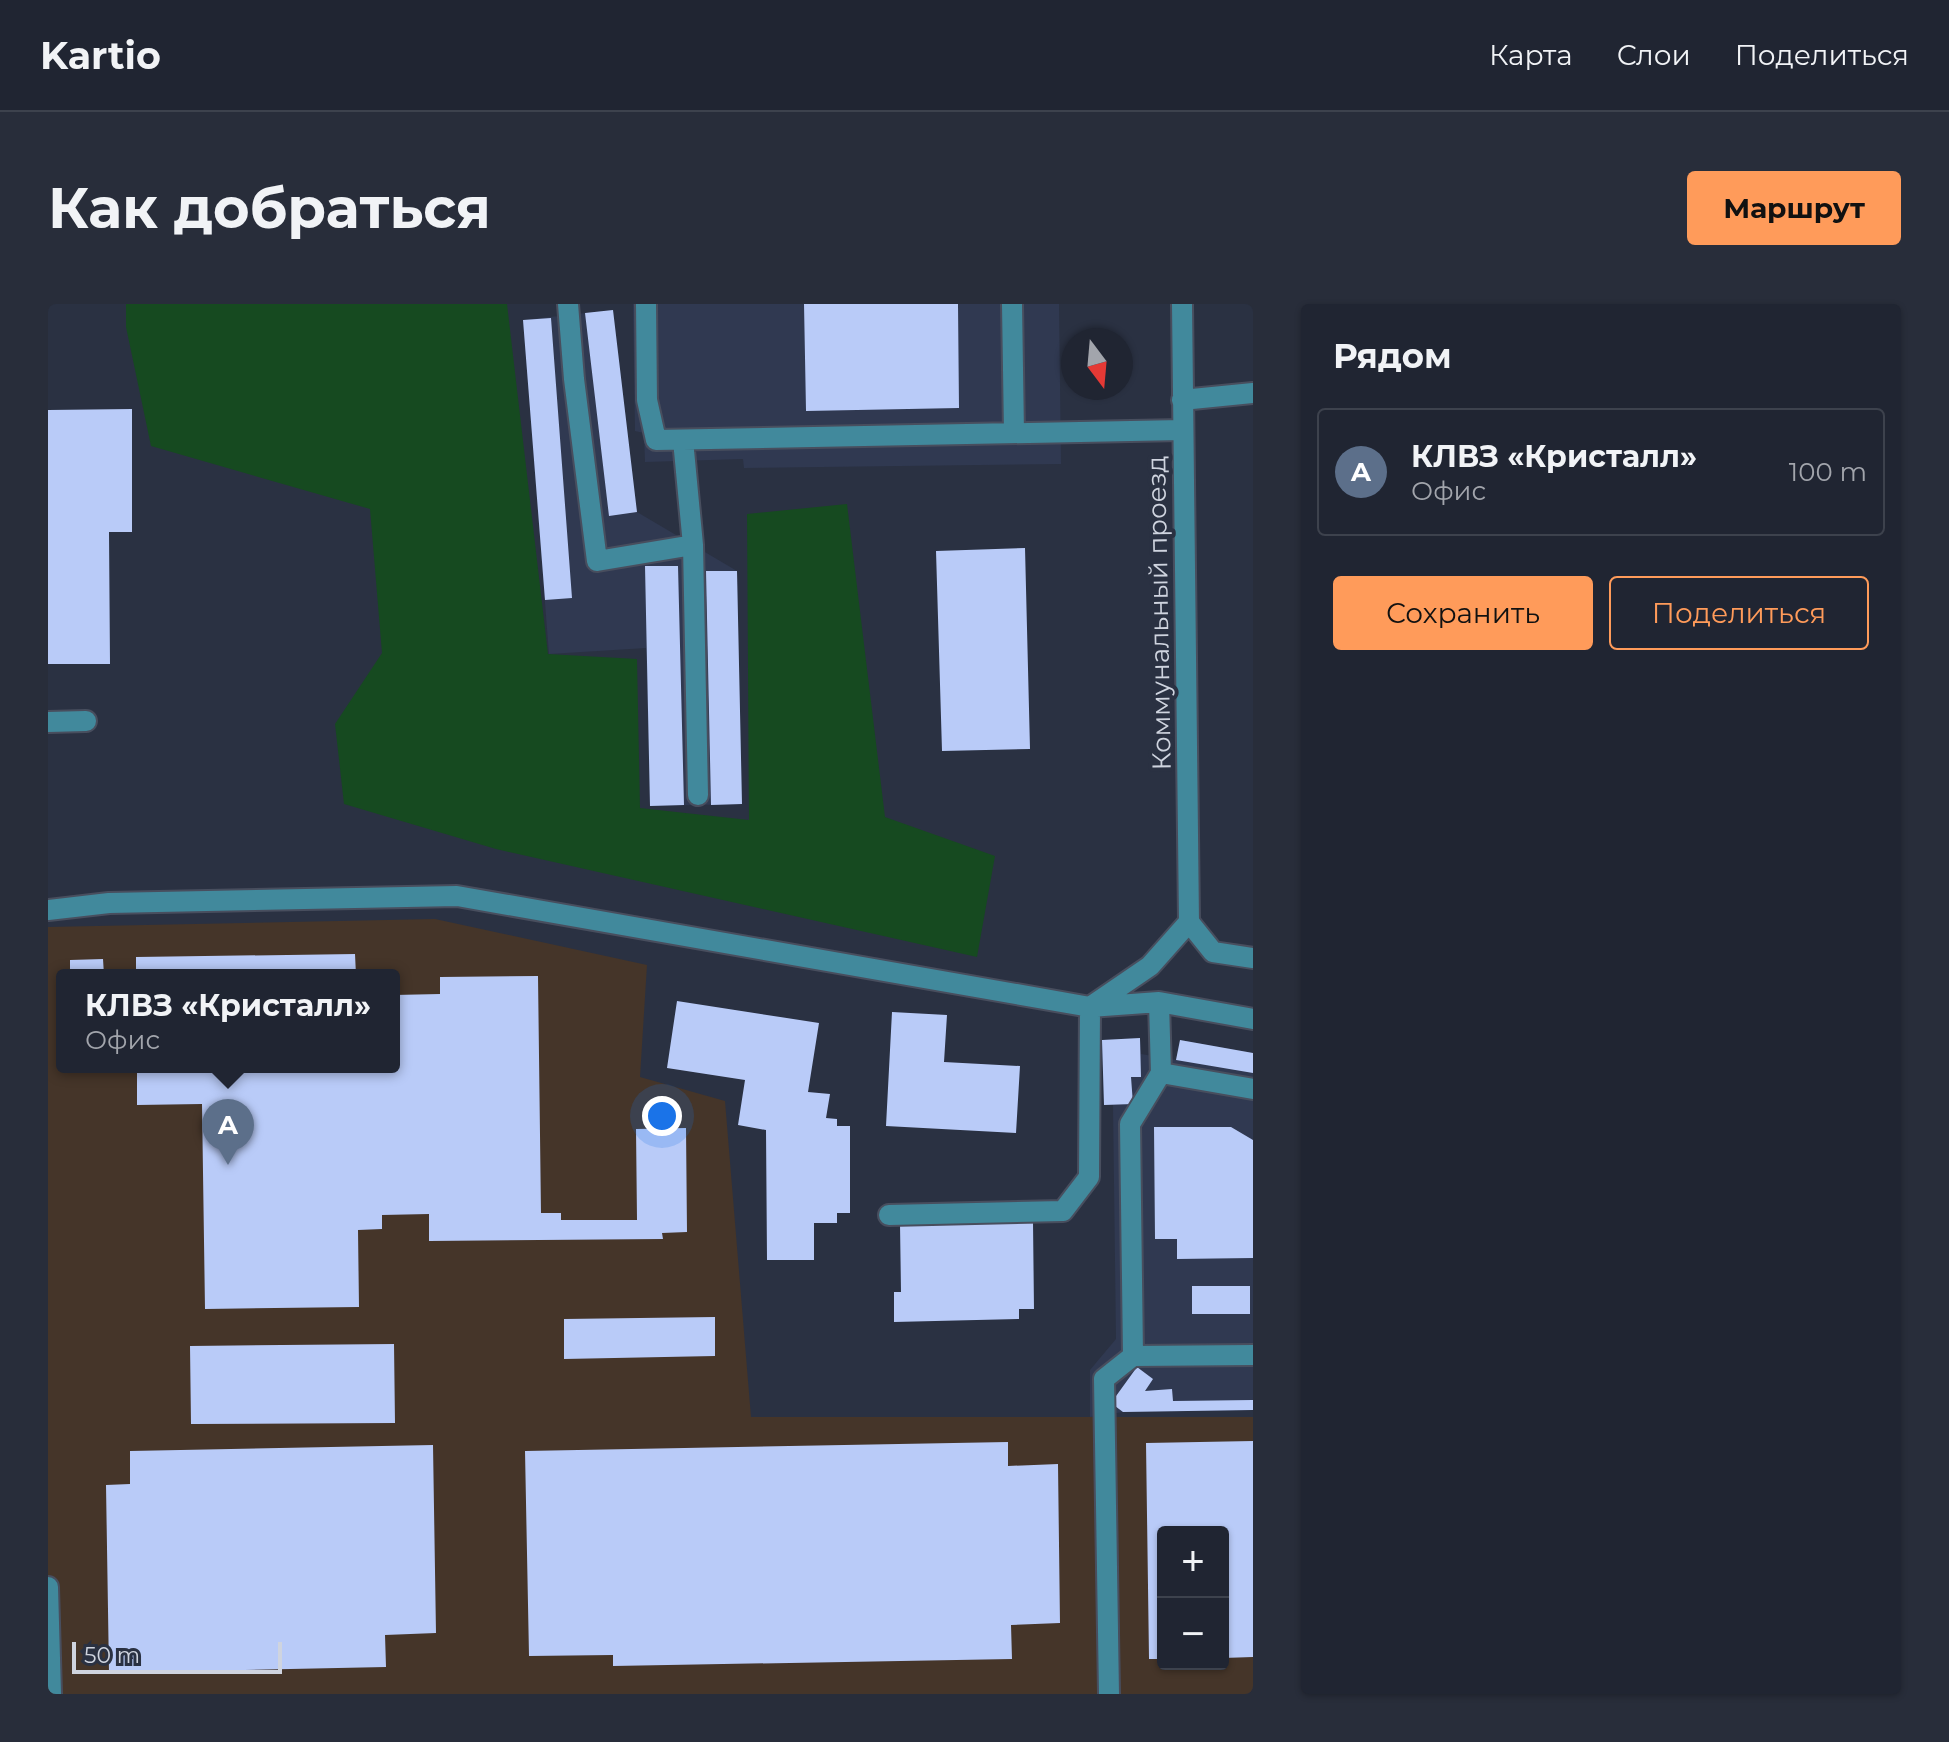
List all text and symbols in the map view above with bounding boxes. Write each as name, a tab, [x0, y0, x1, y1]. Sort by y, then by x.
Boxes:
text: Kartio	[40, 32, 161, 79]
text: Карта	[1489, 38, 1573, 72]
text: Слои	[1617, 38, 1691, 72]
text: Поделиться	[1735, 38, 1909, 72]
button: Маршрут	[1687, 171, 1901, 245]
text: Как добраться	[48, 174, 491, 242]
north arrow	[1061, 328, 1133, 400]
text: Рядом	[1333, 335, 1452, 377]
text: КЛВЗ «Кристалл»	[1411, 438, 1697, 475]
street label: Коммунальный проезд	[1140, 455, 1178, 771]
text: A	[1351, 456, 1371, 488]
text: 100 m	[1789, 456, 1867, 488]
text: Офис	[1411, 475, 1486, 507]
button: Сохранить	[1333, 576, 1593, 650]
button: Поделиться	[1609, 576, 1869, 650]
popup	[56, 969, 400, 1073]
text: КЛВЗ «Кристалл»	[85, 987, 371, 1024]
text: Офис	[85, 1024, 160, 1056]
your location	[642, 1096, 682, 1136]
pin: A	[202, 1099, 254, 1165]
map controls	[1157, 1526, 1229, 1670]
button: +	[1157, 1526, 1229, 1598]
button: −	[1157, 1598, 1229, 1670]
scale bar	[72, 1638, 282, 1674]
text: 50 m	[84, 1642, 140, 1669]

